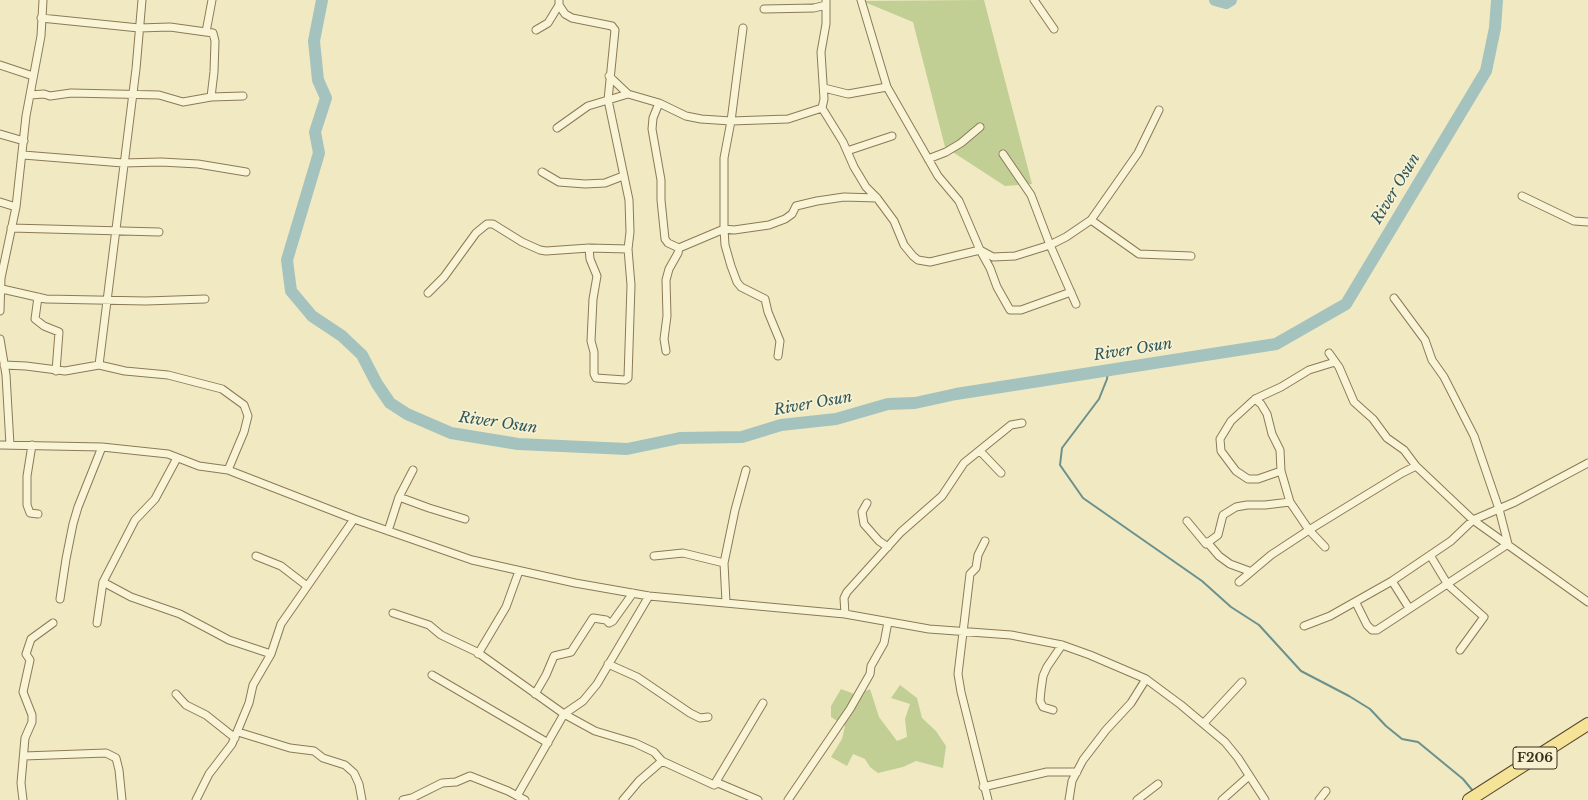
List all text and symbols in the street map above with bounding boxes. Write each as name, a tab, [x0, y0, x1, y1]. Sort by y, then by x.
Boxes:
water label: River Osun	[1368, 150, 1424, 228]
water label: River Osun	[1093, 335, 1173, 365]
water label: River Osun	[772, 388, 854, 420]
water label: River Osun	[458, 409, 538, 437]
road number: F206	[1513, 747, 1557, 769]

